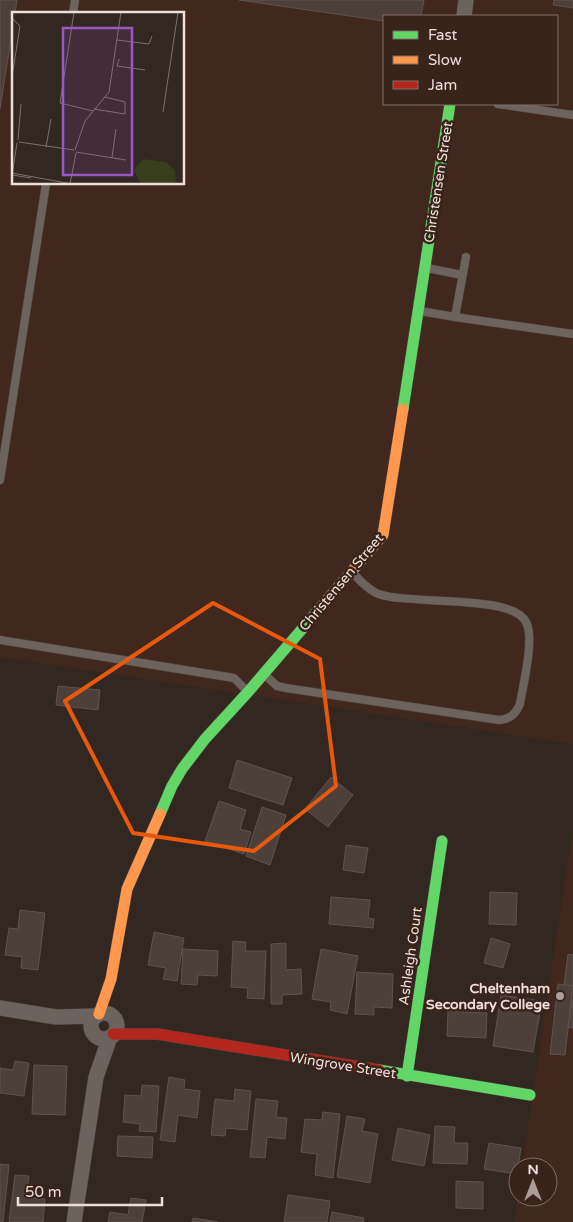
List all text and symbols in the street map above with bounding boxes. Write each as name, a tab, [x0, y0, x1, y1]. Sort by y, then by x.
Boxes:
inset map	[12, 12, 185, 185]
legend	[383, 15, 558, 105]
text: Fast	[428, 26, 458, 44]
text: Slow	[428, 51, 462, 69]
text: Jam	[428, 76, 457, 94]
street label: Christensen Street	[421, 120, 457, 244]
street label: Christensen Street	[296, 530, 388, 635]
street label: Ashleigh Court	[395, 905, 426, 1006]
place label: Cheltenham Secondary College	[426, 980, 550, 1013]
marker: Cheltenham Secondary College	[554, 990, 566, 1002]
street label: Wingrove Street	[289, 1049, 398, 1082]
north arrow	[508, 1157, 558, 1207]
text: N	[527, 1161, 539, 1178]
scale bar	[18, 1174, 161, 1206]
text: 50 m	[25, 1183, 62, 1201]

